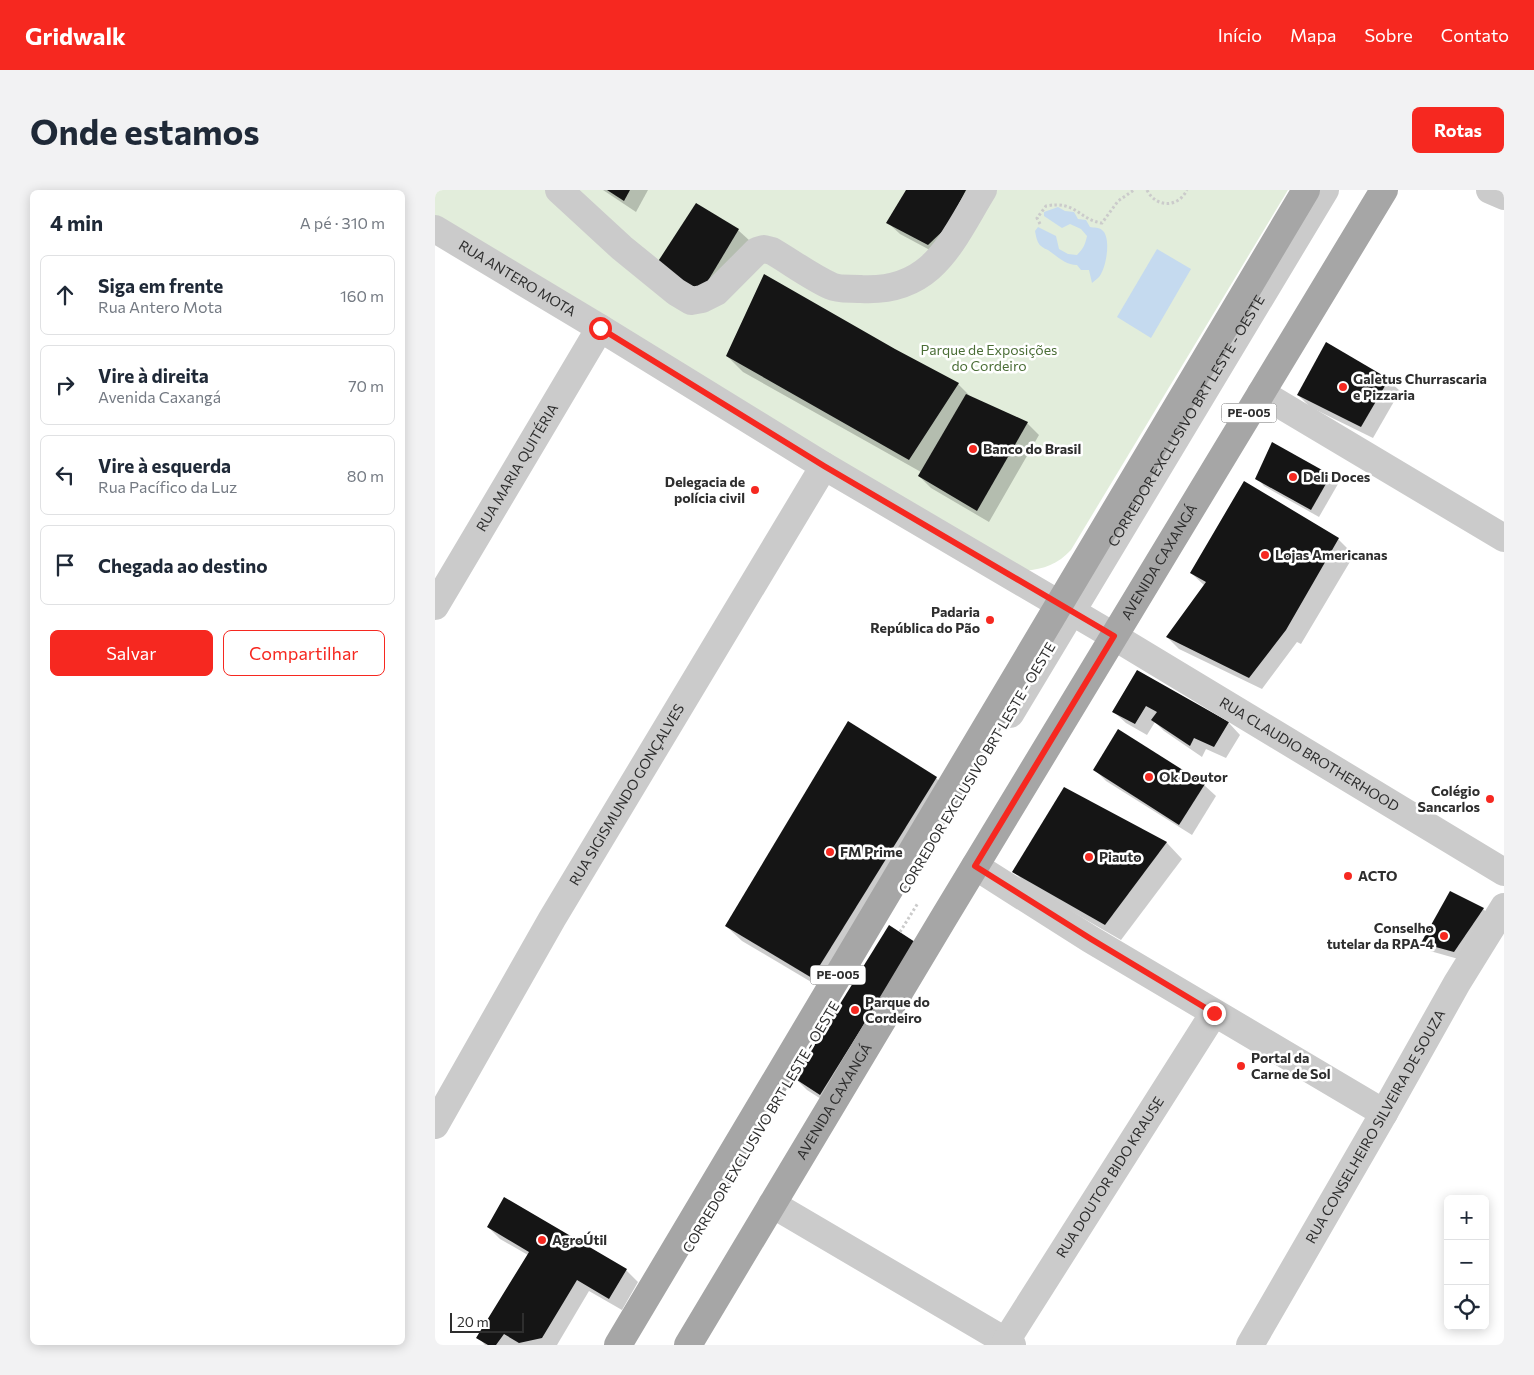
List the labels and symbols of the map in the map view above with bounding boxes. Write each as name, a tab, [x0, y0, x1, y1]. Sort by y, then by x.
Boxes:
street label: RUA ANTERO MOTA	[456, 236, 580, 320]
street label: CORREDOR EXCLUSIVO BRT LESTE - OESTE	[1104, 292, 1268, 550]
route start	[589, 317, 612, 340]
park label: Parque de Exposições do Cordeiro	[921, 341, 1057, 374]
place label: Galetus Churrascaria e Pizzaria	[1353, 370, 1487, 403]
marker: Galetus Churrascaria e Pizzaria	[1337, 381, 1349, 393]
street label: RUA MARIA QUITÉRIA	[472, 400, 561, 534]
road number: PE-005	[1221, 404, 1277, 422]
place label: Banco do Brasil	[983, 440, 1081, 457]
marker: Banco do Brasil	[967, 443, 979, 455]
place label: Deli Doces	[1303, 468, 1371, 485]
marker: Deli Doces	[1287, 471, 1299, 483]
place label: Delegacia de polícia civil	[665, 473, 745, 506]
marker: Delegacia de polícia civil	[749, 484, 761, 496]
street label: AVENIDA CAXANGÁ	[1117, 500, 1200, 622]
place label: Lojas Americanas	[1275, 546, 1388, 563]
marker: Lojas Americanas	[1259, 549, 1271, 561]
place label: Padaria República do Pão	[870, 603, 980, 636]
marker: Padaria República do Pão	[984, 614, 996, 626]
street label: CORREDOR EXCLUSIVO BRT LESTE - OESTE	[895, 639, 1059, 897]
street label: RUA CLAUDIO BROTHERHOOD	[1217, 693, 1402, 815]
street label: RUA SIGISMUNDO GONÇALVES	[565, 700, 687, 888]
place label: Ok Doutor	[1159, 768, 1228, 785]
marker: Ok Doutor	[1143, 771, 1155, 783]
place label: Colégio Sancarlos	[1418, 782, 1480, 815]
marker: Colégio Sancarlos	[1484, 793, 1496, 805]
place label: FM Prime	[840, 843, 903, 860]
marker: FM Prime	[824, 846, 836, 858]
place label: Piauto	[1099, 848, 1142, 865]
marker: Piauto	[1083, 851, 1095, 863]
place label: ACTO	[1358, 867, 1397, 884]
marker: ACTO	[1342, 870, 1354, 882]
place label: Conselho tutelar da RPA-4	[1327, 919, 1434, 952]
marker: Conselho tutelar da RPA-4	[1438, 930, 1450, 942]
road number: PE-005	[811, 966, 865, 984]
place label: Parque do Cordeiro	[865, 993, 930, 1026]
street label: CORREDOR EXCLUSIVO BRT LESTE - OESTE	[679, 998, 843, 1256]
route end	[1203, 1002, 1226, 1025]
marker: Parque do Cordeiro	[849, 1004, 861, 1016]
street label: RUA CONSELHEIRO SILVEIRA DE SOUZA	[1302, 1006, 1449, 1246]
street label: AVENIDA CAXANGÁ	[792, 1040, 875, 1162]
place label: Portal da Carne de Sol	[1251, 1049, 1331, 1082]
marker: Portal da Carne de Sol	[1235, 1060, 1247, 1072]
street label: RUA DOUTOR BIDO KRAUSE	[1052, 1093, 1167, 1261]
place label: AgroÚtil	[552, 1231, 607, 1248]
marker: AgroÚtil	[536, 1234, 548, 1246]
scale bar	[450, 1310, 524, 1333]

